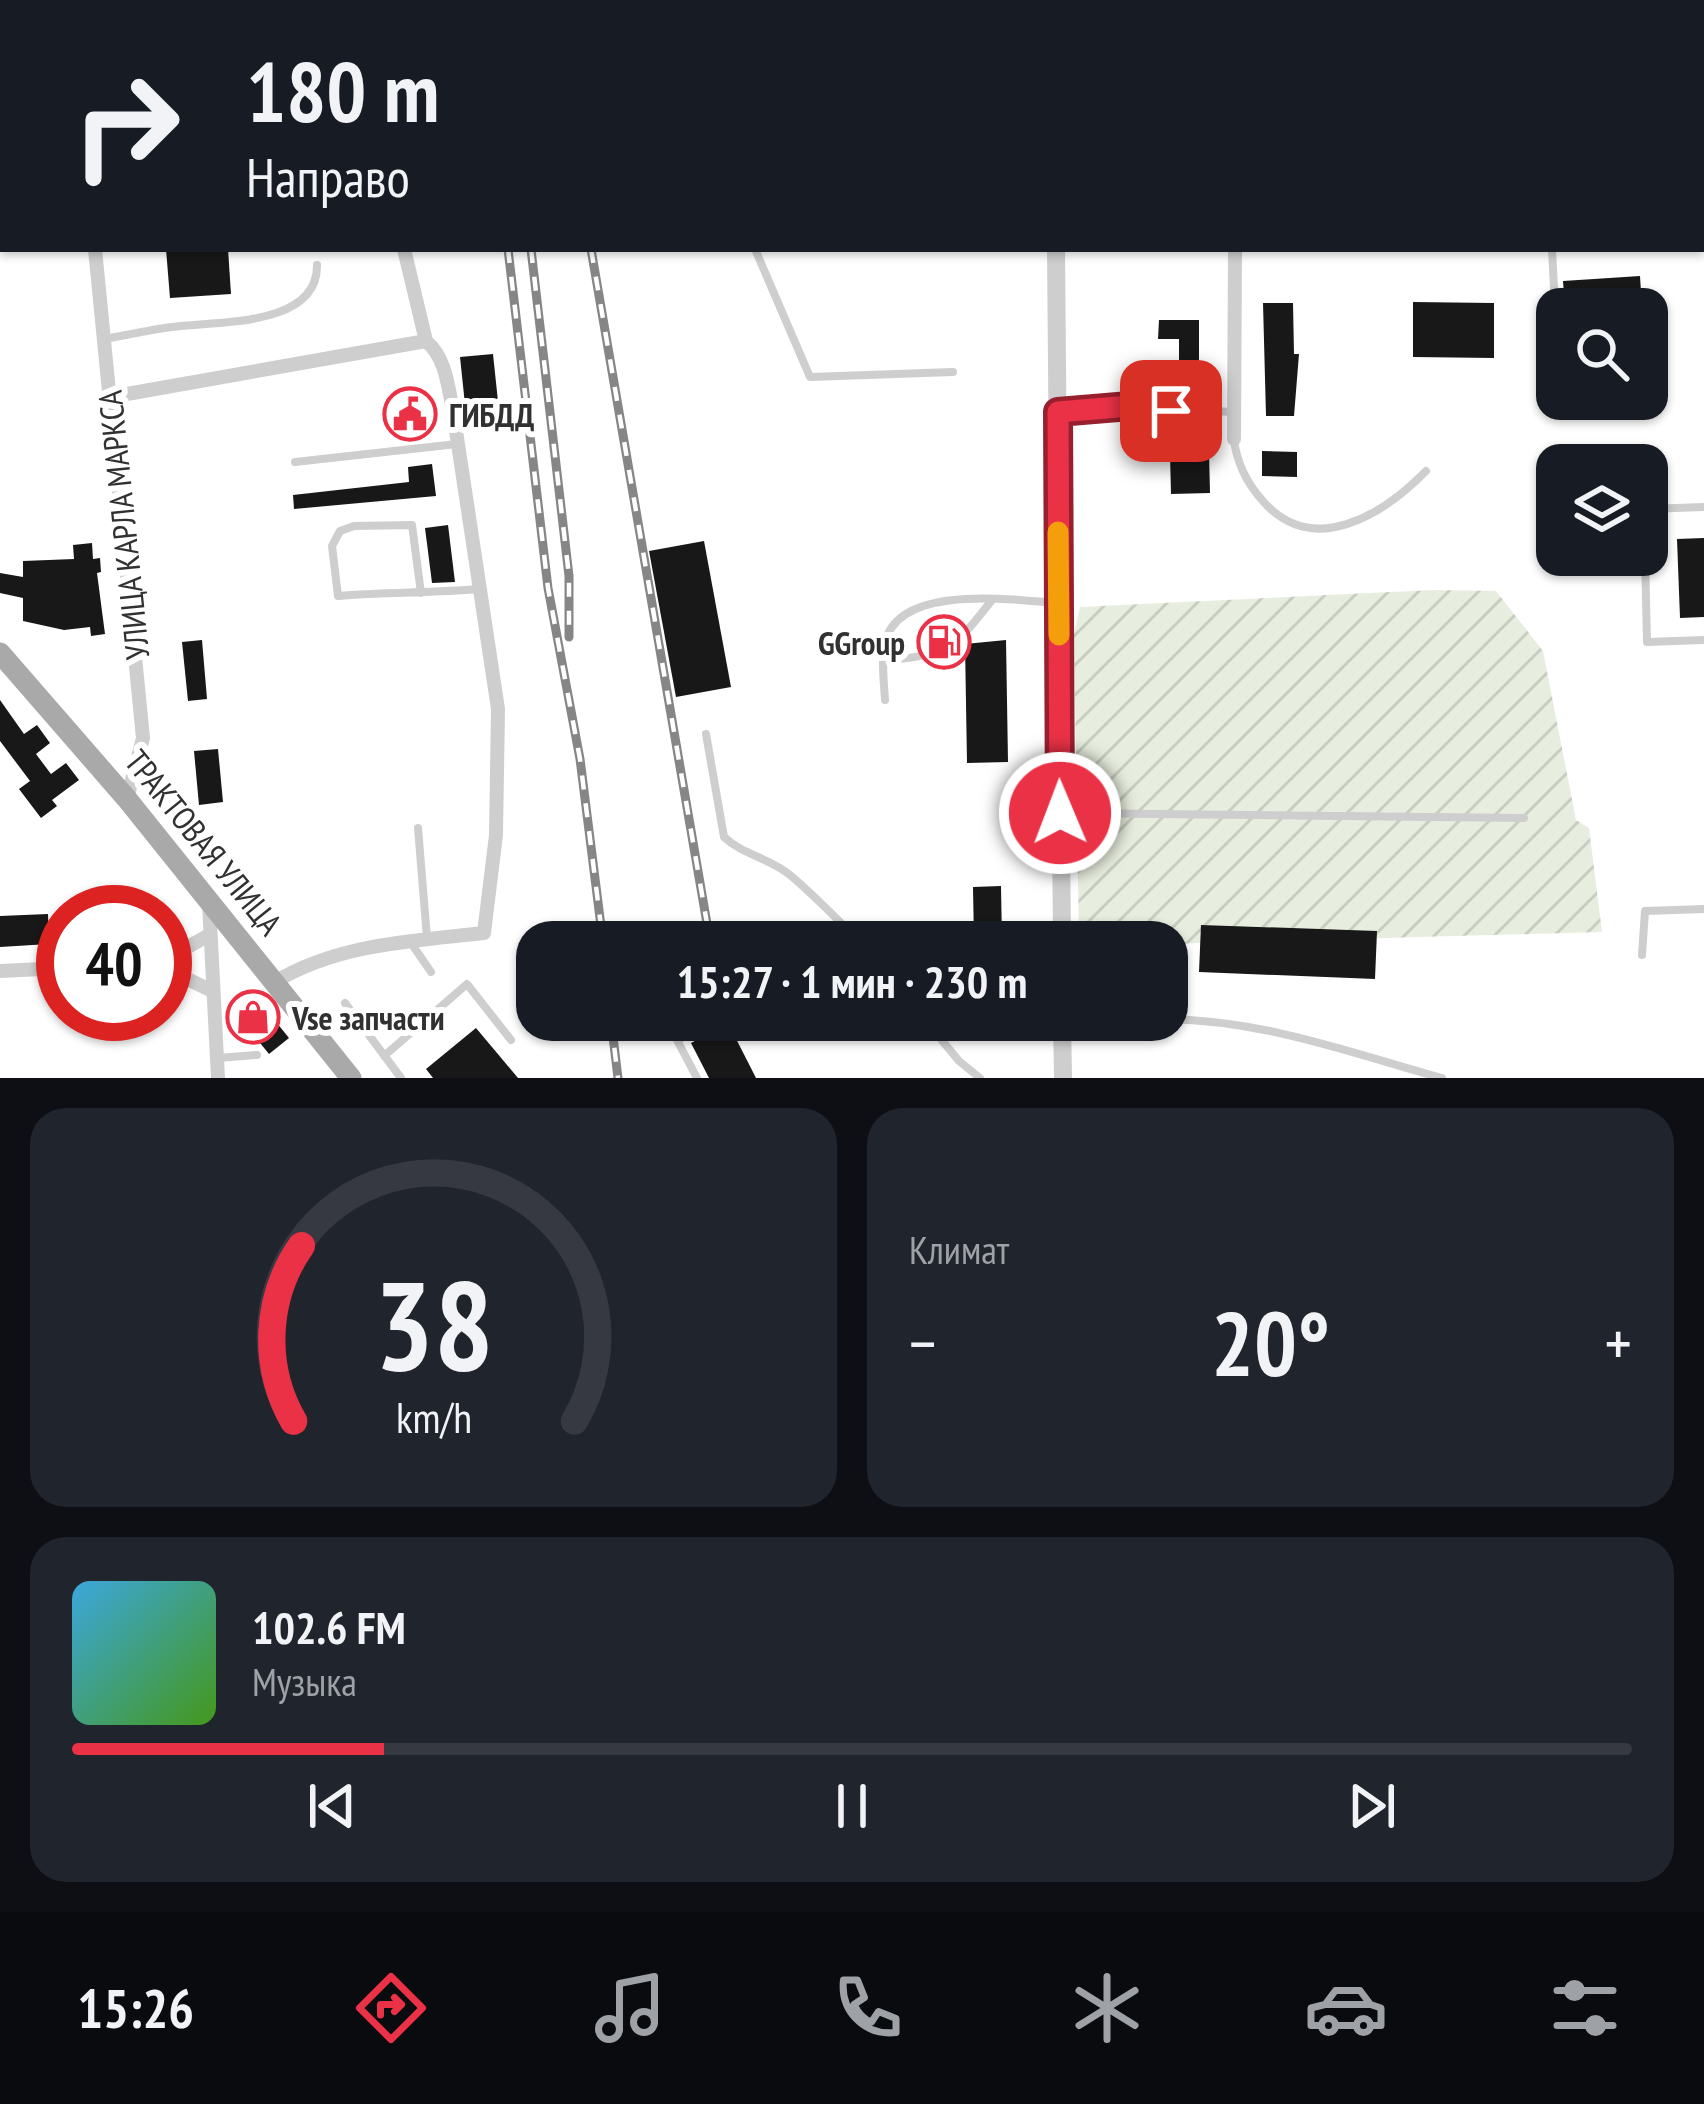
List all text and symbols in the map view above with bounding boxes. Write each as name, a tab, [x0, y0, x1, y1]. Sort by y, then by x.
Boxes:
text: 180 m	[246, 36, 439, 145]
icon: right	[48, 48, 204, 204]
text: Направо	[246, 142, 410, 212]
map controls	[1536, 288, 1668, 576]
button: search	[1536, 288, 1668, 420]
pin	[1120, 360, 1222, 462]
icon: arrive	[1138, 378, 1204, 444]
public building icon: ГИБДД	[382, 386, 438, 442]
street label: УЛИЦА КАРЛА МАРКСА	[87, 388, 159, 662]
place label: ГИБДД	[449, 393, 534, 436]
button: layers	[1536, 444, 1668, 576]
fuel station icon: GGroup	[916, 614, 972, 670]
place label: GGroup	[818, 621, 905, 664]
street label: ТРАКТОВАЯ УЛИЦА	[116, 741, 292, 944]
position arrow	[997, 750, 1123, 876]
speed limit sign: 40	[36, 885, 192, 1041]
text: 15:27 · 1 мин · 230 m	[677, 952, 1027, 1010]
shop icon: Vse запчасти	[225, 989, 281, 1045]
place label: Vse запчасти	[291, 996, 445, 1039]
text: Климат	[909, 1224, 1009, 1275]
text: 38	[374, 1243, 493, 1404]
text: 20°	[1211, 1284, 1330, 1401]
text: −	[909, 1300, 936, 1385]
text: +	[1605, 1300, 1632, 1385]
text: km/h	[395, 1388, 472, 1444]
text: 102.6 FM	[252, 1598, 406, 1656]
text: Музыка	[252, 1656, 357, 1707]
icon: previous	[299, 1773, 365, 1839]
icon: pause	[819, 1773, 885, 1839]
icon: next	[1339, 1773, 1405, 1839]
icon: directions	[349, 1966, 433, 2050]
icon: music	[588, 1966, 672, 2050]
icon: phone	[826, 1966, 910, 2050]
icon: climate	[1065, 1966, 1149, 2050]
icon: car	[1304, 1966, 1388, 2050]
icon: filters	[1543, 1966, 1627, 2050]
text: 15:26	[77, 1973, 194, 2043]

